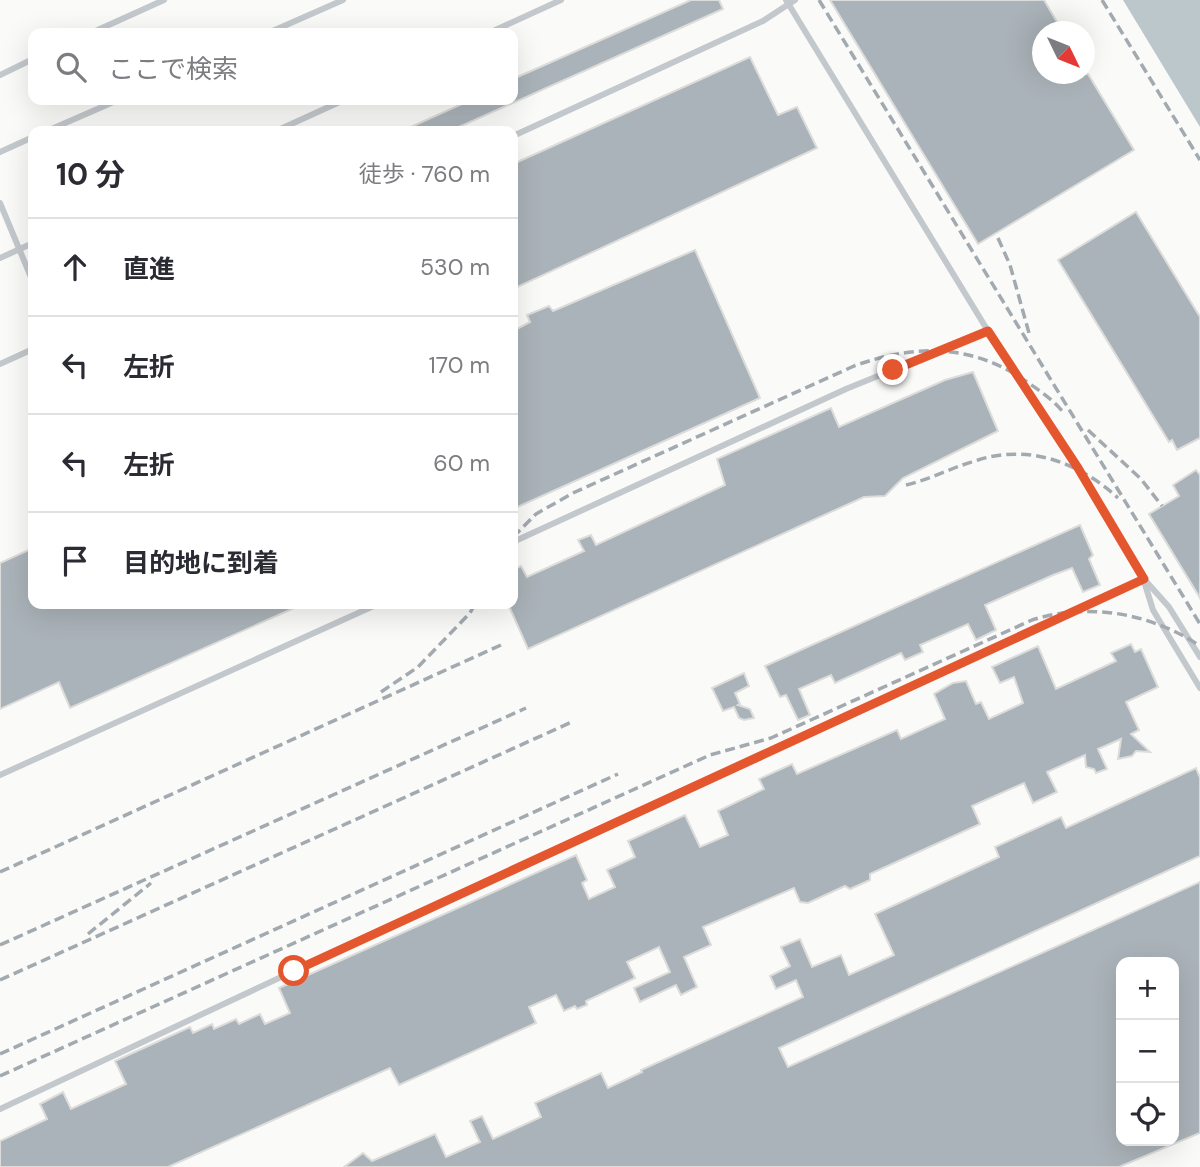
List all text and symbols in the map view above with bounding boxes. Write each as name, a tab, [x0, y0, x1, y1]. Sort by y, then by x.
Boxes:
north arrow	[1032, 21, 1095, 84]
search box	[28, 28, 518, 105]
icon: search	[52, 48, 90, 86]
text: ここで検索	[108, 52, 238, 86]
text: 10 分	[56, 155, 125, 194]
text: 徒歩 · 760 m	[359, 159, 490, 189]
icon: ahead	[56, 248, 94, 286]
text: 直進	[123, 252, 175, 286]
text: 530 m	[420, 252, 490, 282]
icon: left	[56, 346, 94, 384]
text: 左折	[123, 350, 175, 384]
text: 170 m	[429, 350, 490, 380]
route end	[877, 354, 908, 385]
icon: left	[56, 444, 94, 482]
text: 左折	[123, 448, 175, 482]
text: 60 m	[433, 448, 490, 478]
icon: arrive	[56, 542, 94, 580]
text: 目的地に到着	[123, 546, 279, 580]
route start	[278, 955, 309, 986]
map controls	[1116, 957, 1179, 1146]
button: +	[1116, 957, 1179, 1020]
button: −	[1116, 1020, 1179, 1083]
button: locate	[1116, 1083, 1179, 1146]

